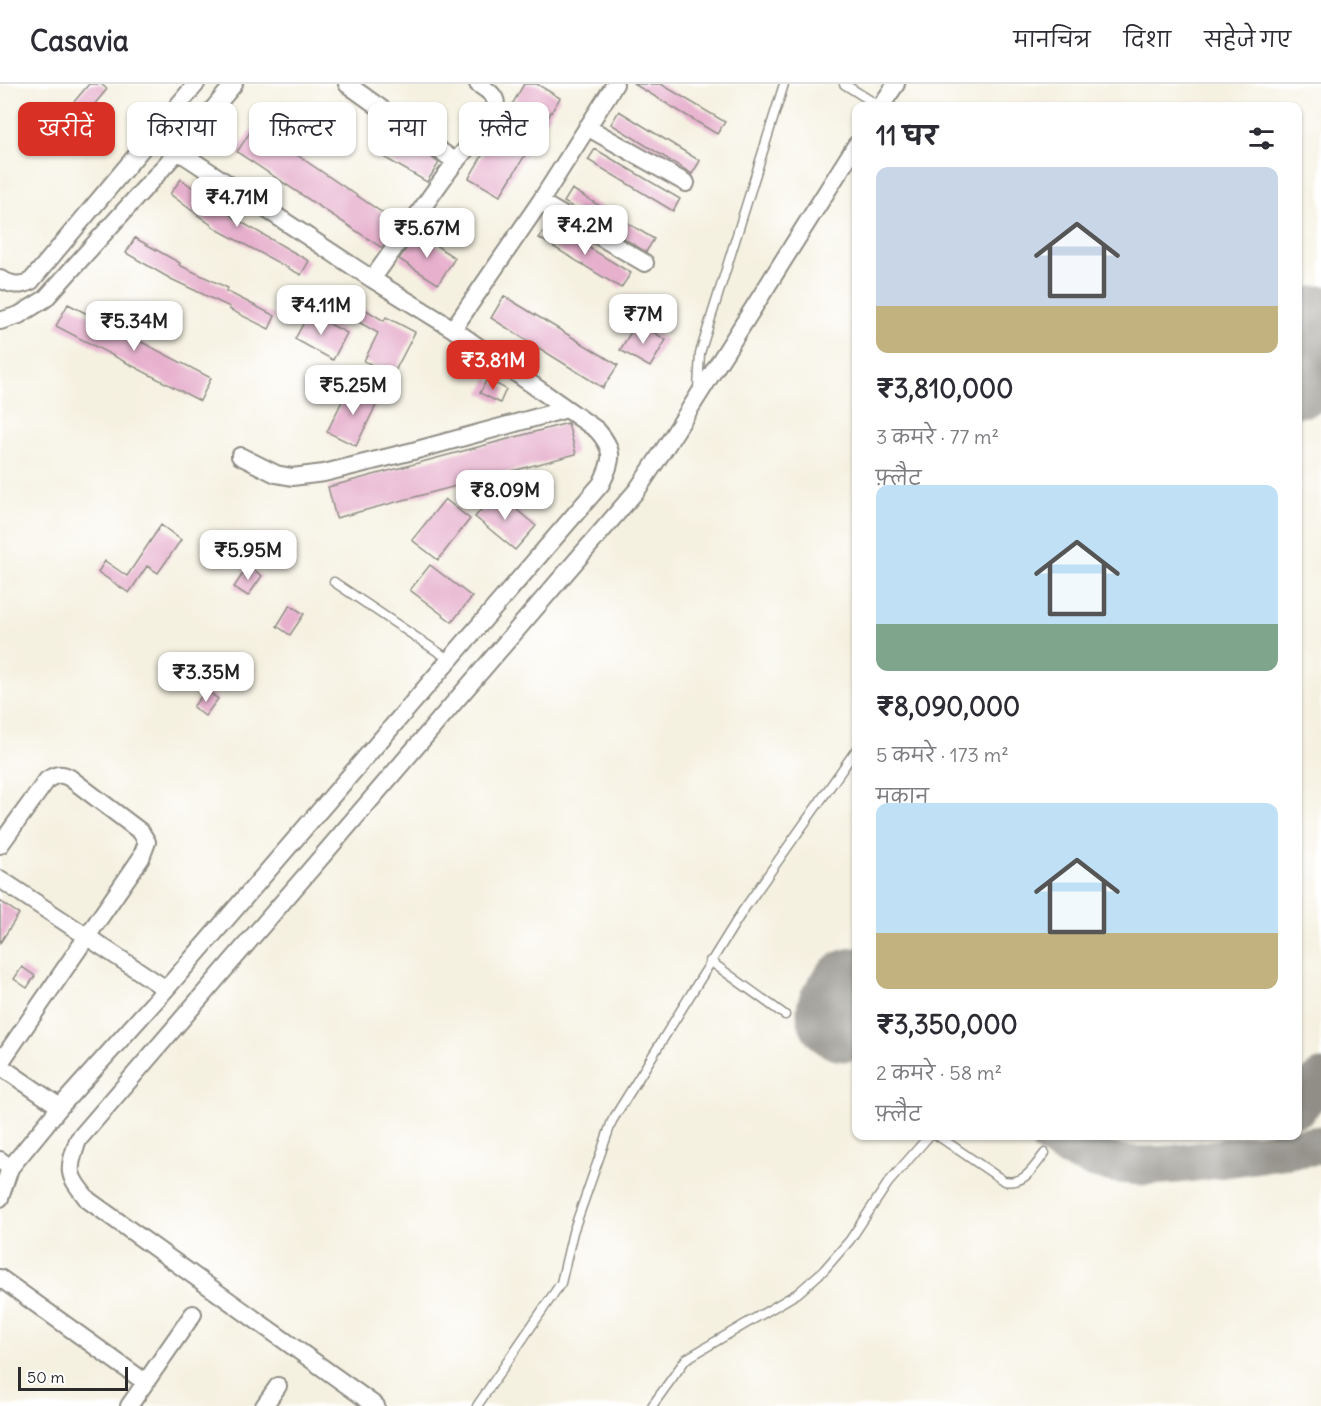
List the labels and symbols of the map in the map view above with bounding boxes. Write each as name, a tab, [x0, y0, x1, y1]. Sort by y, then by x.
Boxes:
pin: ₹4.71M	[188, 177, 286, 228]
pin: ₹4.2M	[543, 205, 627, 256]
pin: ₹5.67M	[378, 208, 476, 259]
pin: ₹4.11M	[272, 285, 370, 336]
pin: ₹7M	[614, 294, 672, 345]
pin: ₹5.34M	[85, 301, 183, 352]
pin: ₹3.81M	[444, 340, 542, 391]
pin: ₹5.25M	[304, 365, 402, 416]
pin: ₹8.09M	[456, 470, 554, 521]
pin: ₹5.95M	[199, 530, 297, 581]
pin: ₹3.35M	[157, 652, 255, 703]
scale bar	[18, 1364, 128, 1392]

